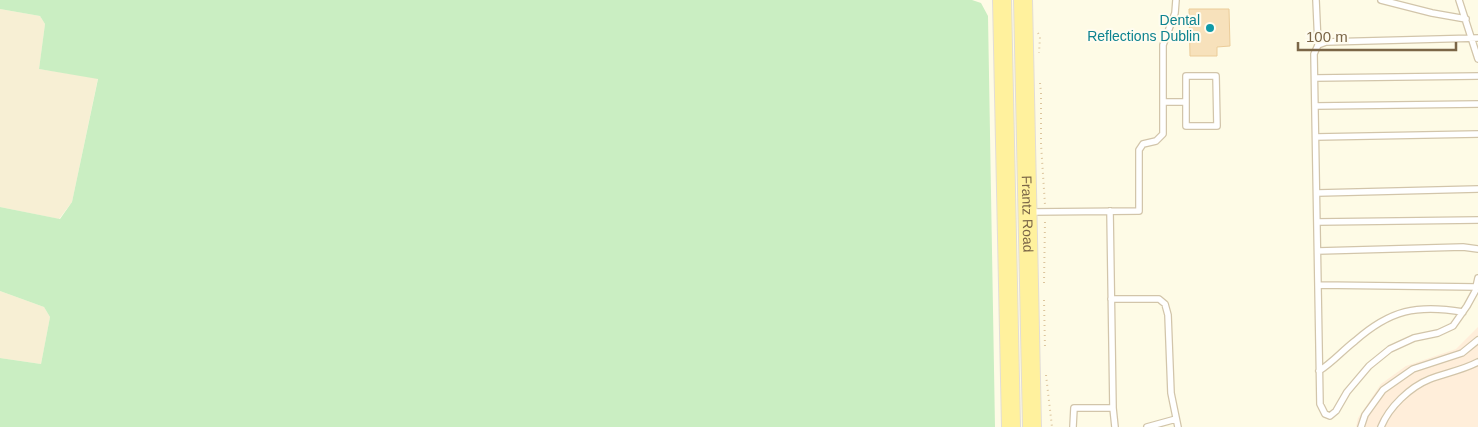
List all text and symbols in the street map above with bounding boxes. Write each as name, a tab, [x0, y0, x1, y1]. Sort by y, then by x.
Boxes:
place label: Dental Reflections Dublin	[1087, 12, 1200, 44]
scale bar	[1298, 20, 1456, 52]
marker: Dental Reflections Dublin	[1204, 22, 1216, 34]
text: 100 m	[1306, 28, 1348, 45]
street label: Frantz Road	[1019, 175, 1036, 253]

